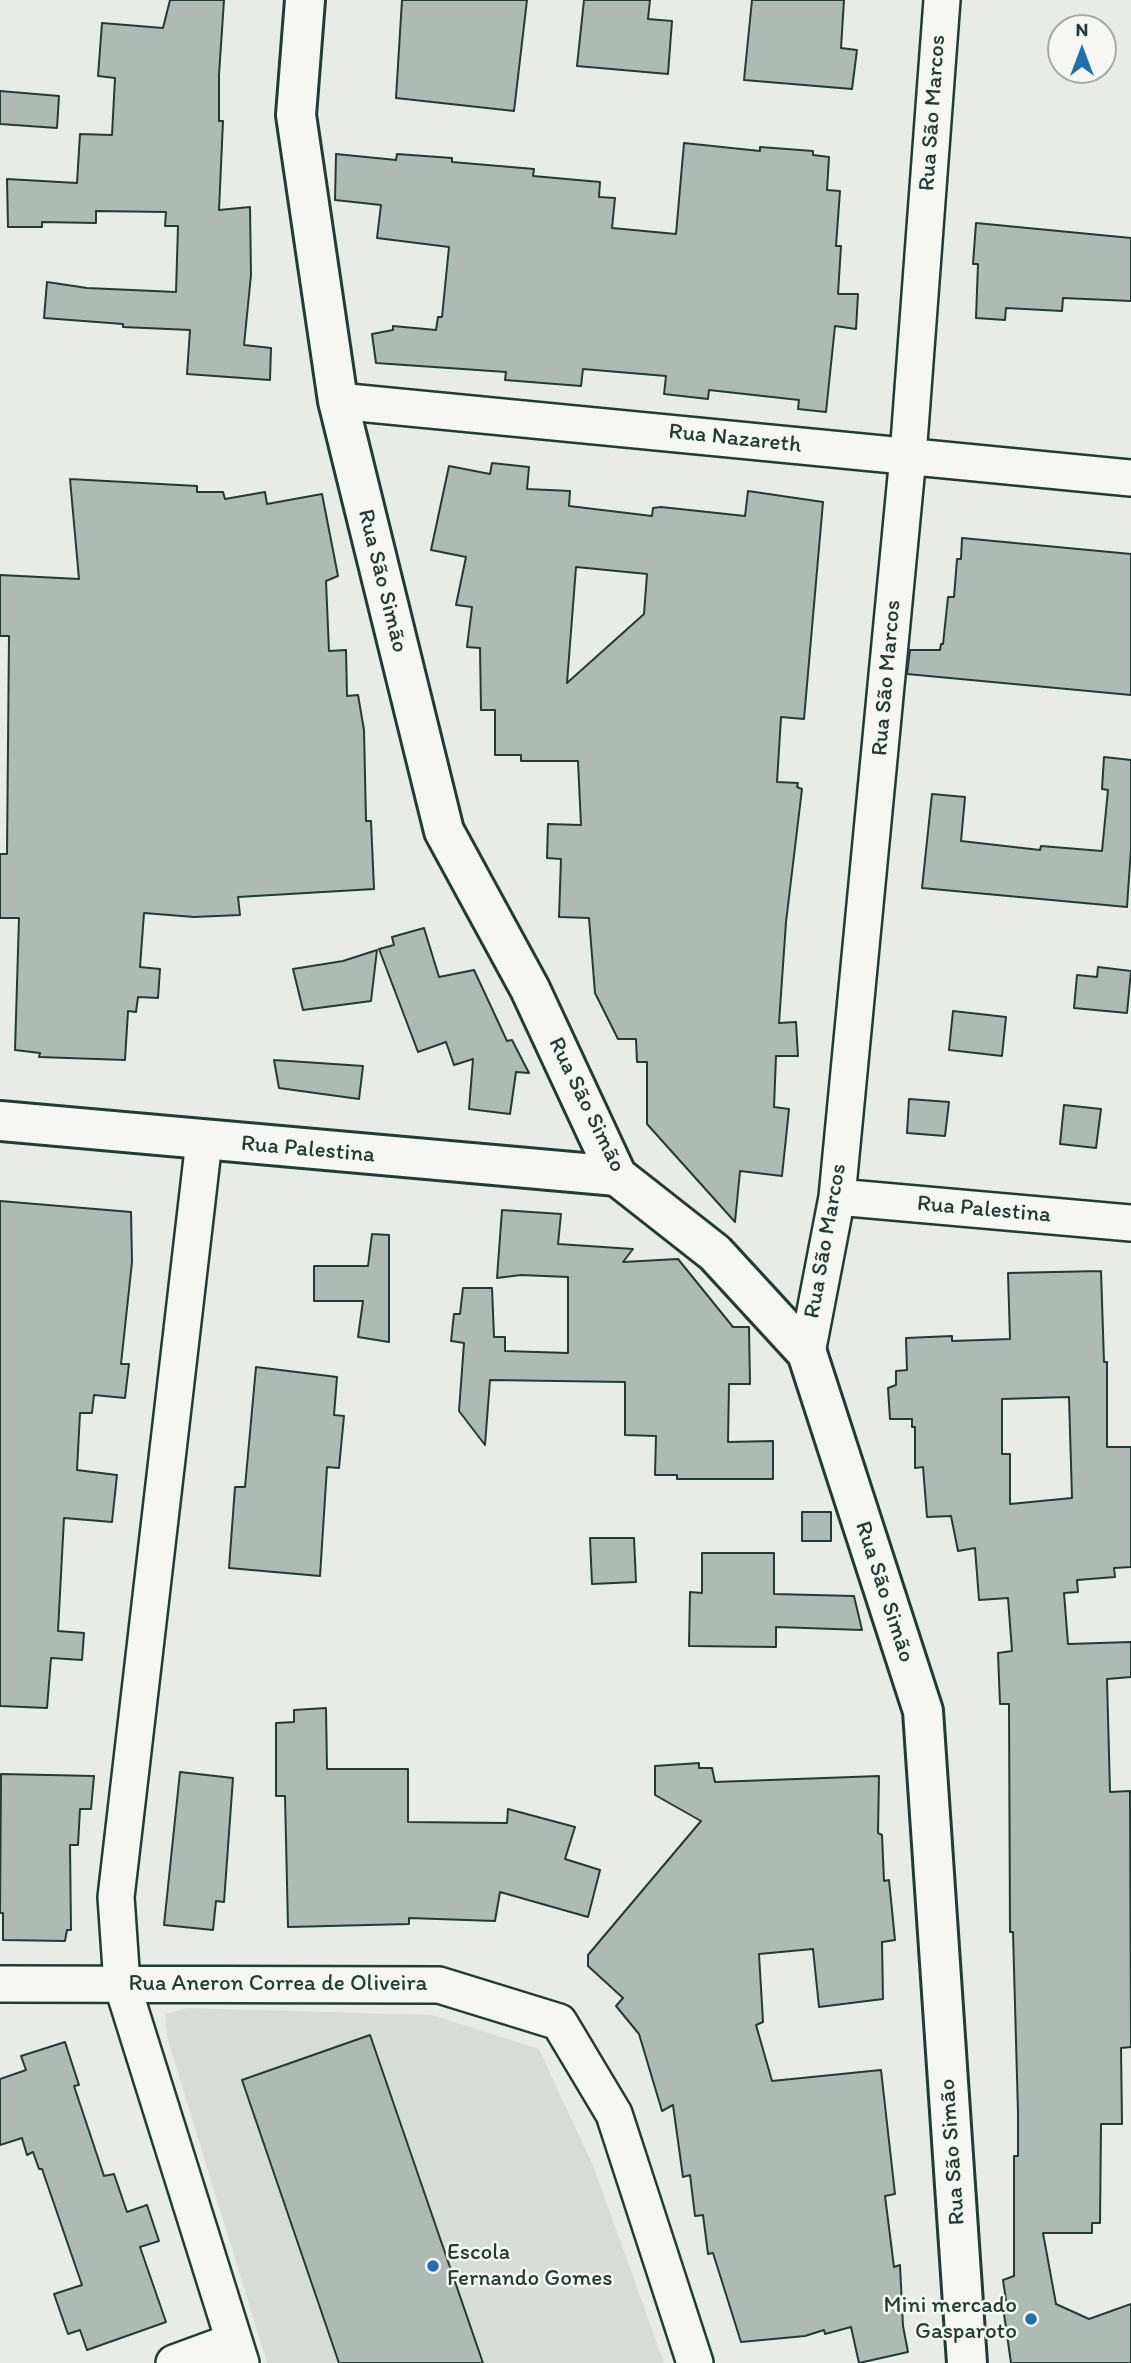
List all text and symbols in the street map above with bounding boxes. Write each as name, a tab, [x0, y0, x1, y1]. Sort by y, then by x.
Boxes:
north arrow	[1047, 14, 1117, 84]
text: N	[1076, 18, 1088, 41]
street label: Rua São Marcos	[914, 34, 952, 192]
street label: Rua Nazareth	[667, 418, 803, 460]
street label: Rua São Simão	[351, 506, 413, 656]
street label: Rua São Marcos	[866, 599, 908, 757]
street label: Rua São Simão	[541, 1033, 631, 1177]
street label: Rua Palestina	[240, 1130, 376, 1170]
street label: Rua São Marcos	[799, 1161, 853, 1321]
street label: Rua Palestina	[916, 1190, 1052, 1230]
street label: Rua São Simão	[848, 1518, 920, 1666]
street label: Rua Aneron Correa de Oliveira	[128, 1970, 428, 1998]
street label: Rua São Simão	[934, 2078, 972, 2226]
place label: Escola Fernando Gomes	[447, 2239, 612, 2293]
marker: Escola Fernando Gomes	[425, 2258, 441, 2274]
place label: Mini mercado Gasparoto	[884, 2292, 1017, 2346]
marker: Mini mercado Gasparoto	[1023, 2311, 1039, 2327]

